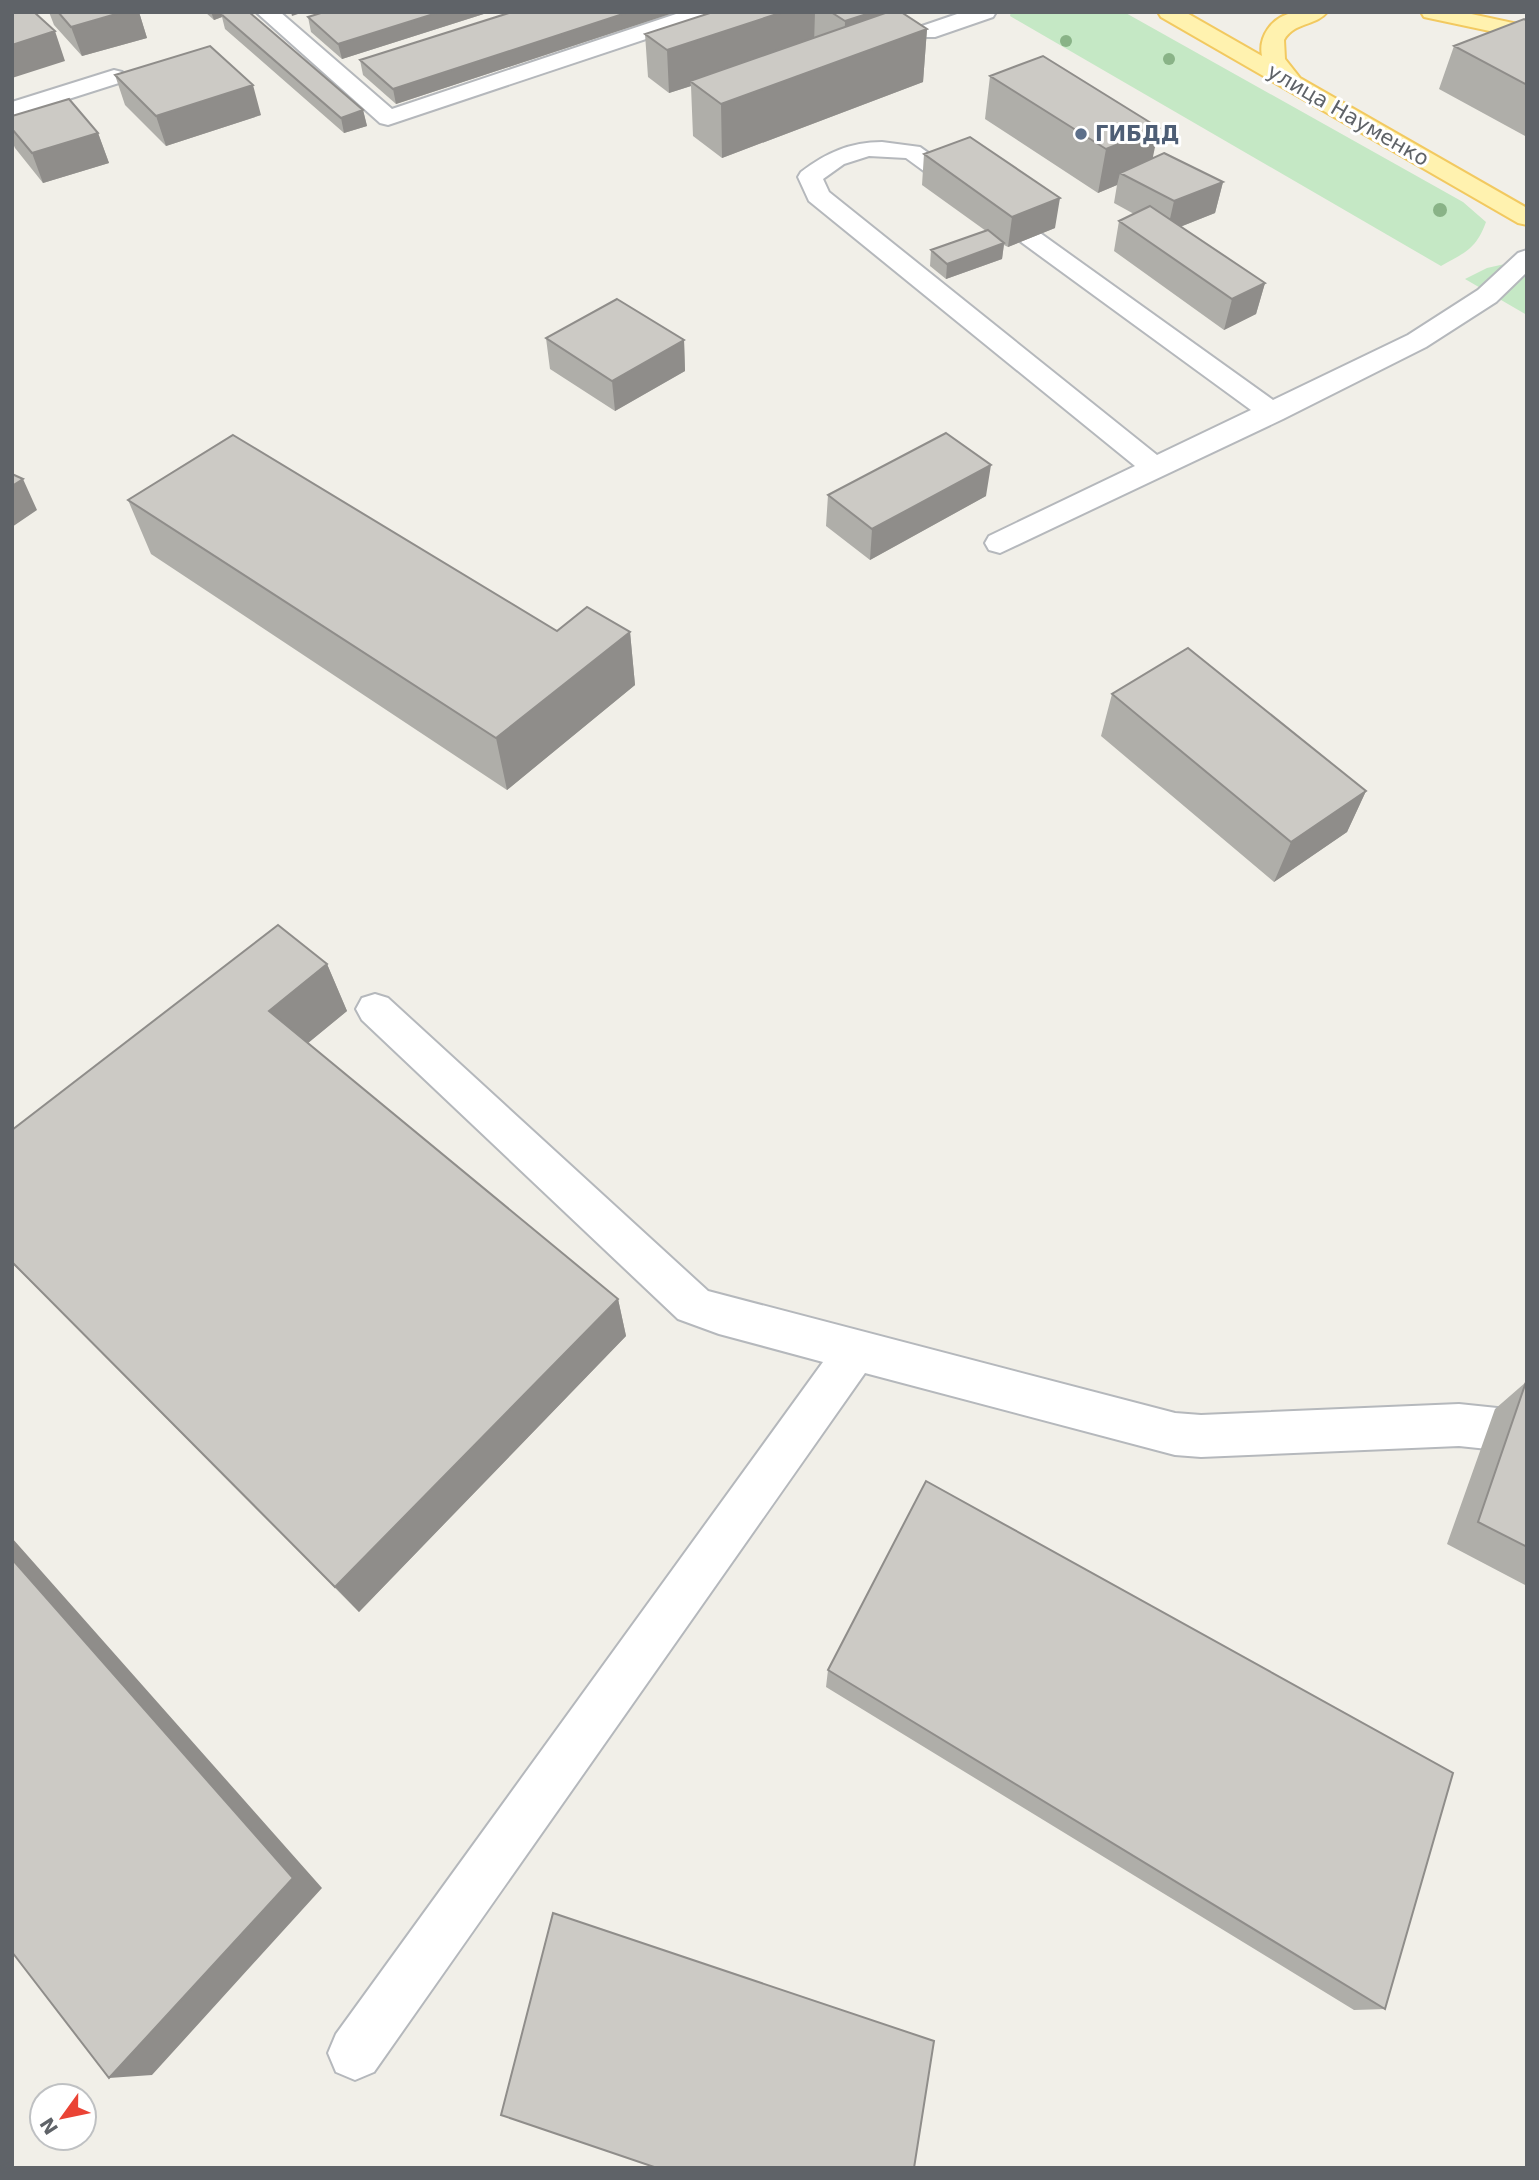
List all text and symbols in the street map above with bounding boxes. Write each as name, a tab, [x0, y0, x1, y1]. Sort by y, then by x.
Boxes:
street label: улица Науменко	[1263, 59, 1433, 171]
place label: ГИБДД	[1095, 122, 1179, 146]
marker: ГИБДД	[1073, 126, 1089, 142]
north arrow	[28, 2082, 98, 2152]
text: N	[35, 2114, 62, 2139]

